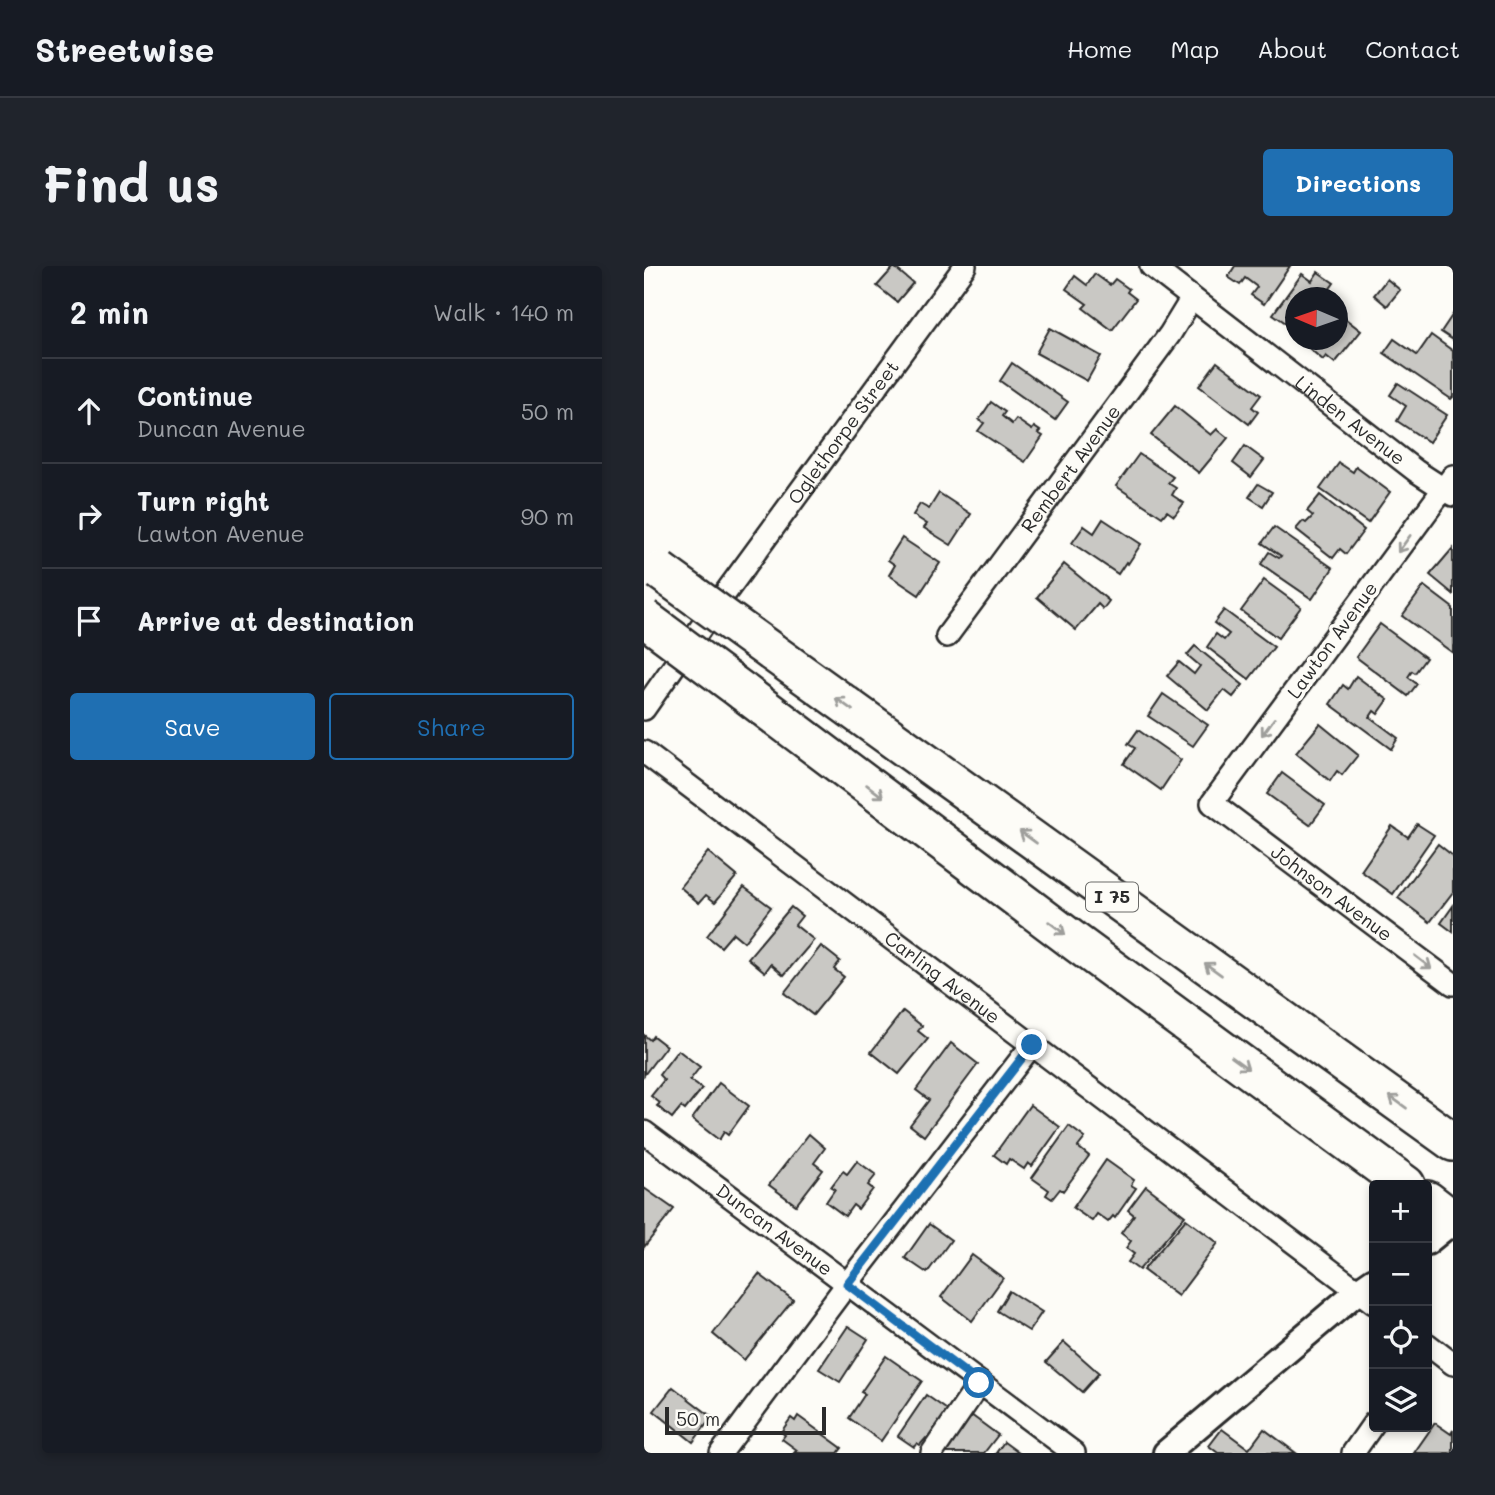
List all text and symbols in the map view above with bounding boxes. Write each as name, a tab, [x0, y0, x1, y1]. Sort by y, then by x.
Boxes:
text: Streetwise	[35, 27, 214, 70]
text: Home	[1067, 33, 1132, 64]
text: Map	[1170, 33, 1219, 64]
text: About	[1257, 33, 1327, 64]
text: Contact	[1365, 33, 1460, 64]
button: Directions	[1263, 149, 1453, 216]
text: Find us	[42, 151, 220, 214]
north arrow	[1285, 287, 1348, 350]
text: 2 min	[70, 292, 149, 332]
text: Walk · 140 m	[433, 297, 574, 327]
street label: Oglethorpe Street	[782, 355, 904, 509]
street label: Linden Avenue	[1291, 369, 1411, 470]
text: Continue	[137, 379, 253, 413]
icon: ahead	[70, 392, 108, 430]
text: 50 m	[521, 396, 574, 426]
street label: Rembert Avenue	[1015, 399, 1126, 537]
text: Duncan Avenue	[137, 413, 306, 443]
text: Turn right	[137, 484, 270, 518]
icon: right	[70, 497, 108, 535]
text: 90 m	[521, 501, 574, 531]
text: Lawton Avenue	[137, 518, 305, 548]
one-way arrow	[1396, 534, 1411, 552]
street label: Lawton Avenue	[1281, 576, 1382, 703]
icon: arrive	[70, 602, 108, 640]
text: Arrive at destination	[137, 604, 414, 638]
button: Save	[70, 693, 315, 760]
button: Share	[329, 693, 574, 760]
one-way arrow	[835, 697, 854, 711]
one-way arrow	[1261, 717, 1276, 735]
one-way arrow	[865, 784, 884, 799]
one-way arrow	[1019, 829, 1038, 844]
street label: Johnson Avenue	[1266, 839, 1398, 946]
road number: I 75	[1086, 882, 1138, 912]
one-way arrow	[1047, 921, 1066, 935]
street label: Carling Avenue	[880, 925, 1006, 1029]
one-way arrow	[1413, 955, 1432, 969]
one-way arrow	[1204, 962, 1223, 977]
route end	[1016, 1029, 1047, 1060]
one-way arrow	[1230, 1056, 1249, 1070]
one-way arrow	[1389, 1095, 1408, 1109]
street label: Duncan Avenue	[712, 1177, 838, 1281]
map controls	[1369, 1180, 1432, 1432]
button: +	[1369, 1180, 1432, 1243]
button: −	[1369, 1243, 1432, 1306]
button: locate	[1369, 1306, 1432, 1369]
route start	[963, 1367, 994, 1398]
button: layers	[1369, 1369, 1432, 1432]
scale bar	[665, 1404, 826, 1436]
text: 50 m	[676, 1406, 720, 1431]

